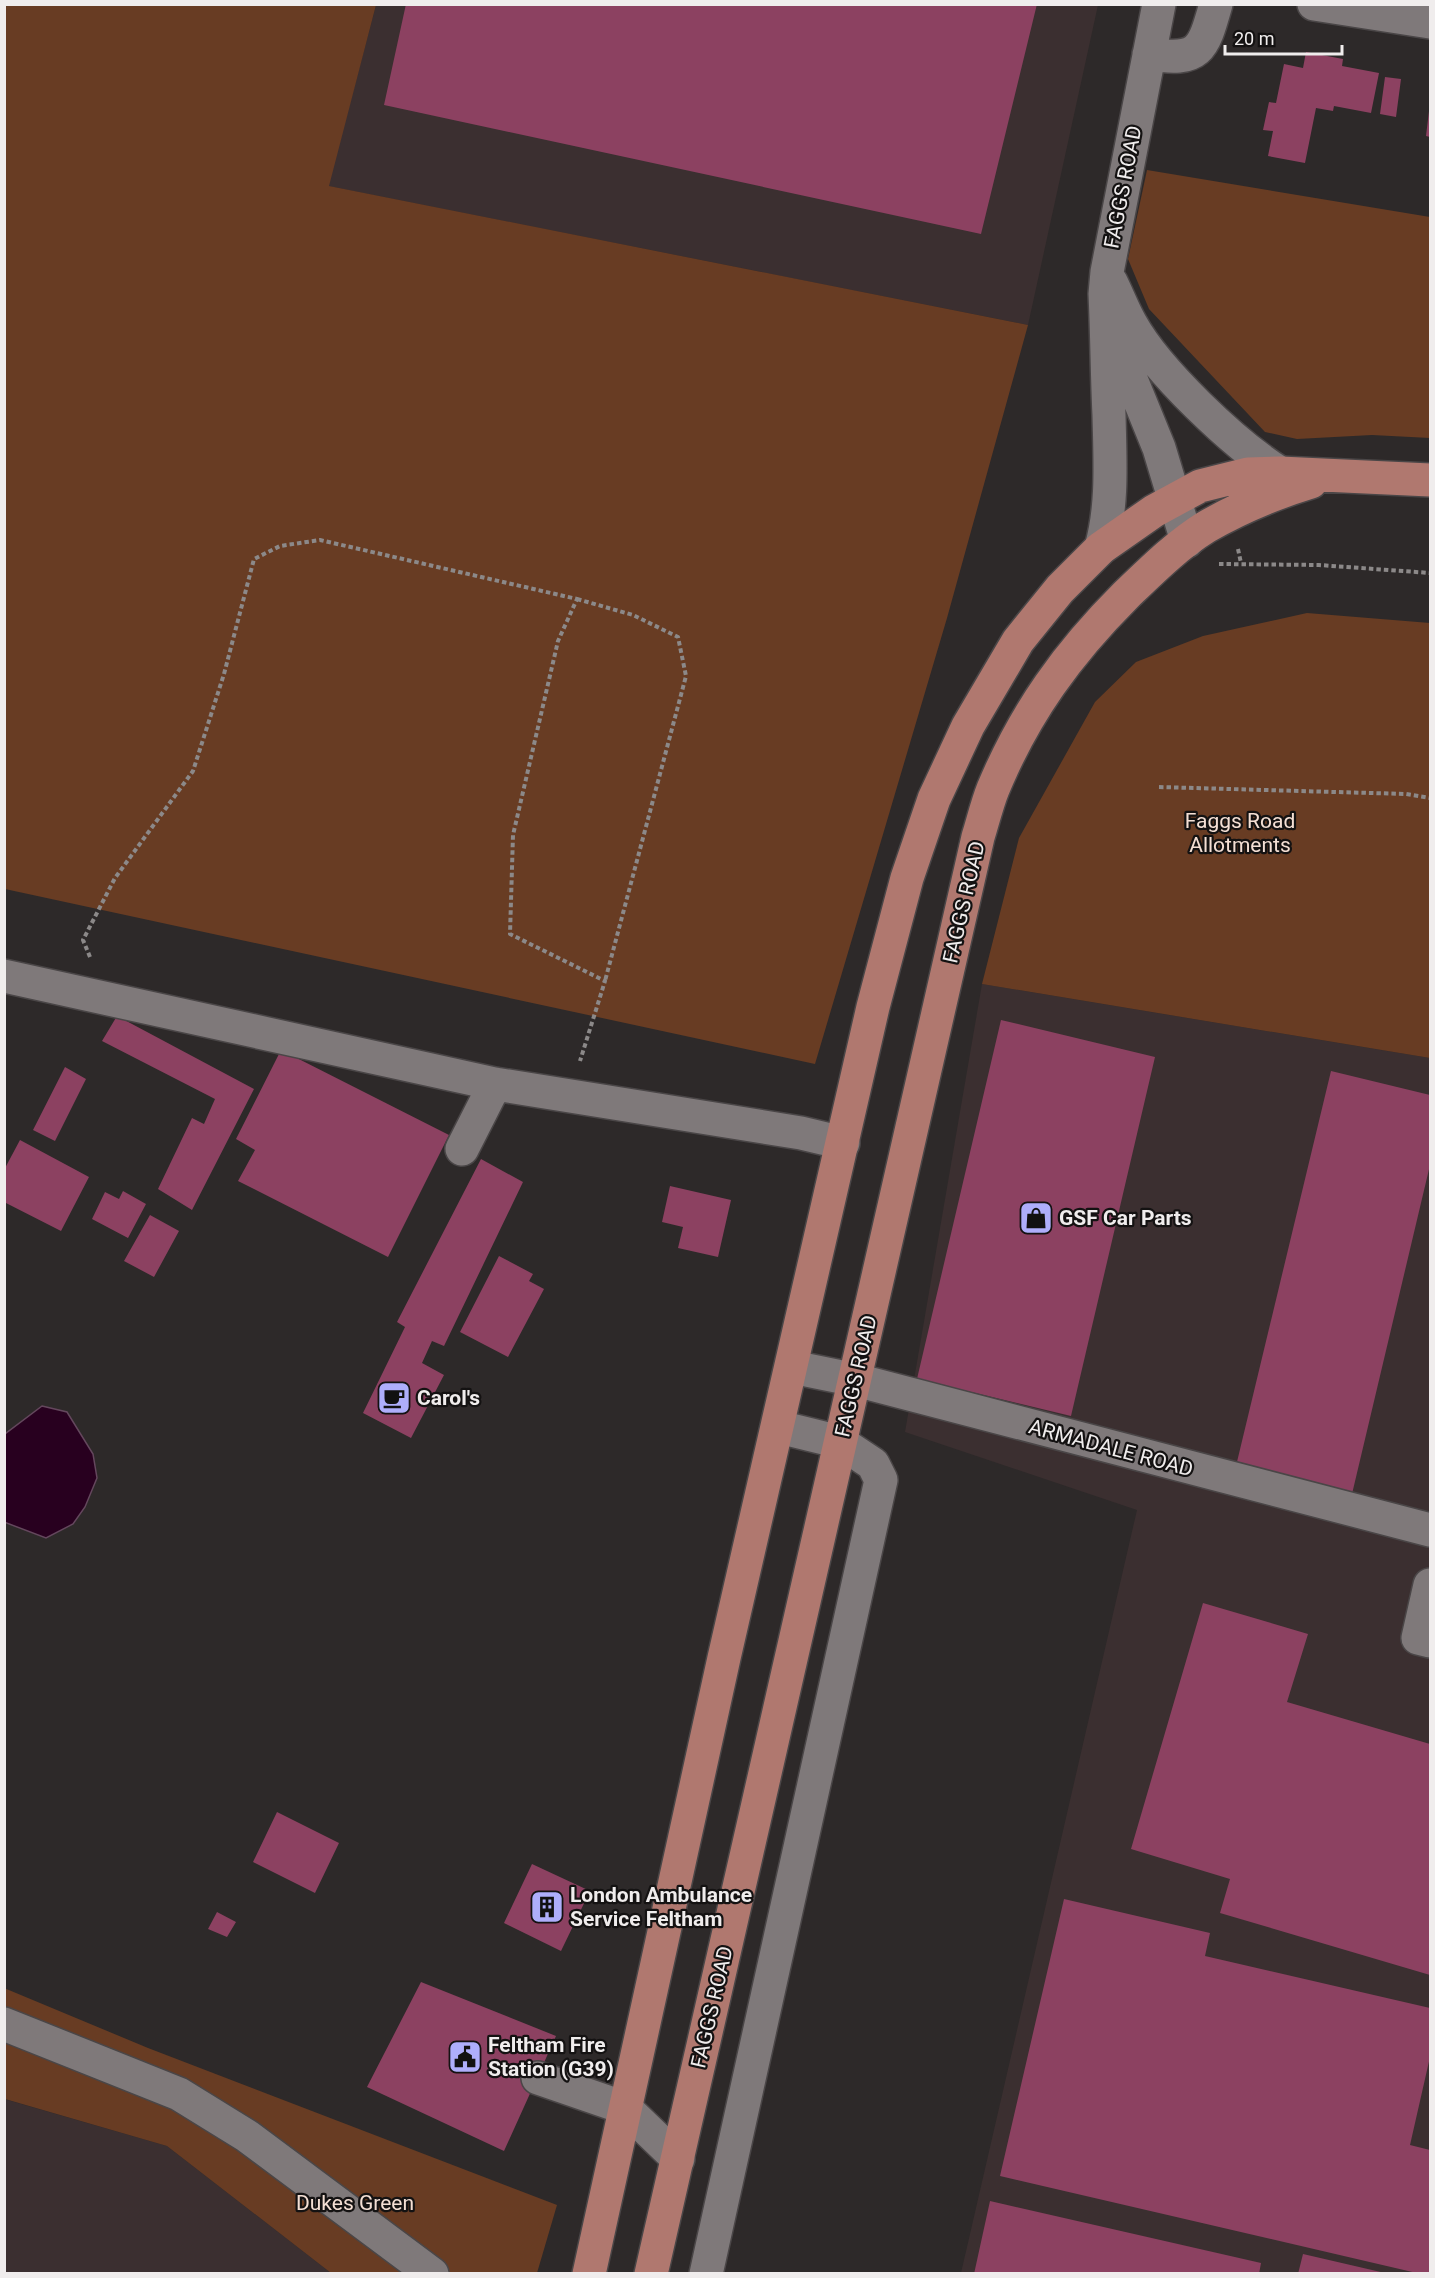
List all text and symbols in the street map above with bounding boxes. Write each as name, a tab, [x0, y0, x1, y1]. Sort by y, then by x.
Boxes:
scale bar	[1225, 18, 1342, 56]
text: 20 m	[1234, 28, 1274, 49]
street label: FAGGS ROAD	[1099, 124, 1147, 250]
park label: Faggs Road Allotments	[1185, 809, 1295, 857]
street label: FAGGS ROAD	[938, 839, 990, 965]
shop icon: GSF Car Parts	[1018, 1200, 1054, 1236]
place label: GSF Car Parts	[1059, 1206, 1192, 1230]
street label: FAGGS ROAD	[830, 1313, 882, 1439]
cafe icon: Carol's	[376, 1380, 412, 1416]
place label: Carol's	[417, 1386, 480, 1410]
street label: ARMADALE ROAD	[1026, 1415, 1196, 1481]
place label: London Ambulance Service Feltham	[570, 1883, 752, 1931]
building icon: London Ambulance Service Feltham	[529, 1889, 565, 1925]
street label: FAGGS ROAD	[686, 1944, 738, 2070]
place label: Feltham Fire Station (G39)	[488, 2033, 614, 2081]
public building icon: Feltham Fire Station (G39)	[447, 2039, 483, 2075]
park label: Dukes Green	[296, 2191, 414, 2215]

